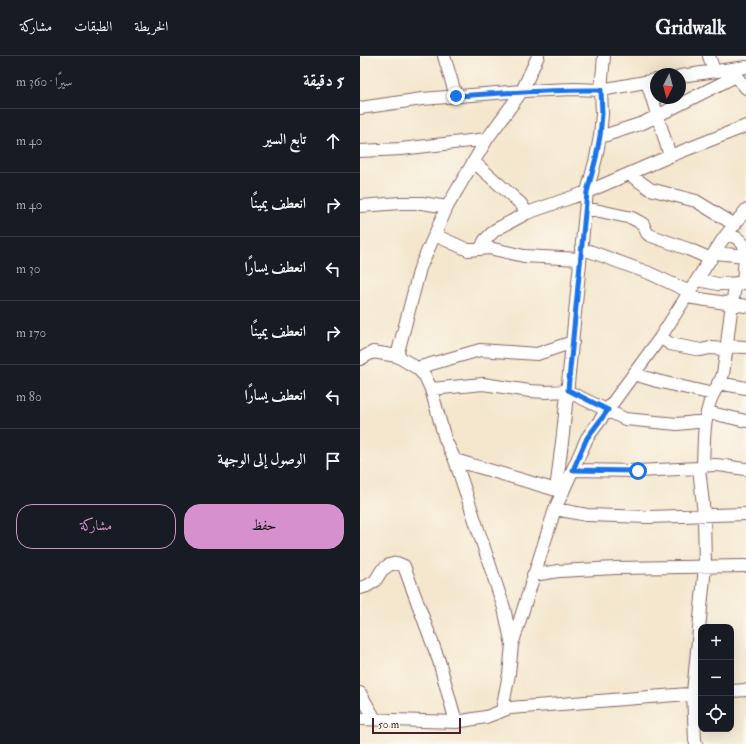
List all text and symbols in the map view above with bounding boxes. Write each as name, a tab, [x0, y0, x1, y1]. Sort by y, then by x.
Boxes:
text: Gridwalk	[655, 16, 726, 40]
text: مشاركة	[20, 18, 52, 35]
text: الطبقات	[74, 18, 112, 35]
text: الخريطة	[134, 18, 168, 35]
north arrow	[650, 68, 686, 104]
text: 5 دقيقة	[303, 70, 344, 91]
text: سيرًا · 360 m	[16, 74, 72, 90]
route end	[447, 87, 465, 105]
text: تابع السير	[264, 130, 306, 149]
icon: ahead	[322, 130, 344, 152]
text: 40 m	[16, 133, 43, 149]
text: انعطف يمينًا	[251, 194, 306, 213]
icon: right	[322, 194, 344, 216]
text: 40 m	[16, 197, 43, 213]
text: انعطف يسارًا	[245, 258, 306, 277]
icon: left	[322, 258, 344, 280]
text: 30 m	[16, 261, 41, 277]
text: انعطف يمينًا	[251, 322, 306, 341]
icon: right	[322, 322, 344, 344]
text: 170 m	[16, 325, 46, 341]
text: انعطف يسارًا	[245, 386, 306, 405]
icon: left	[322, 386, 344, 408]
text: 80 m	[16, 389, 42, 405]
text: الوصول إلى الوجهة	[218, 450, 306, 469]
icon: arrive	[322, 450, 344, 472]
route start	[629, 462, 647, 480]
button: مشاركة	[16, 504, 176, 549]
button: حفظ	[184, 504, 344, 549]
map controls	[698, 624, 734, 732]
button: +	[698, 624, 734, 660]
button: −	[698, 660, 734, 696]
button: locate	[698, 696, 734, 732]
scale bar	[372, 716, 461, 735]
text: 50 m	[378, 718, 399, 731]

